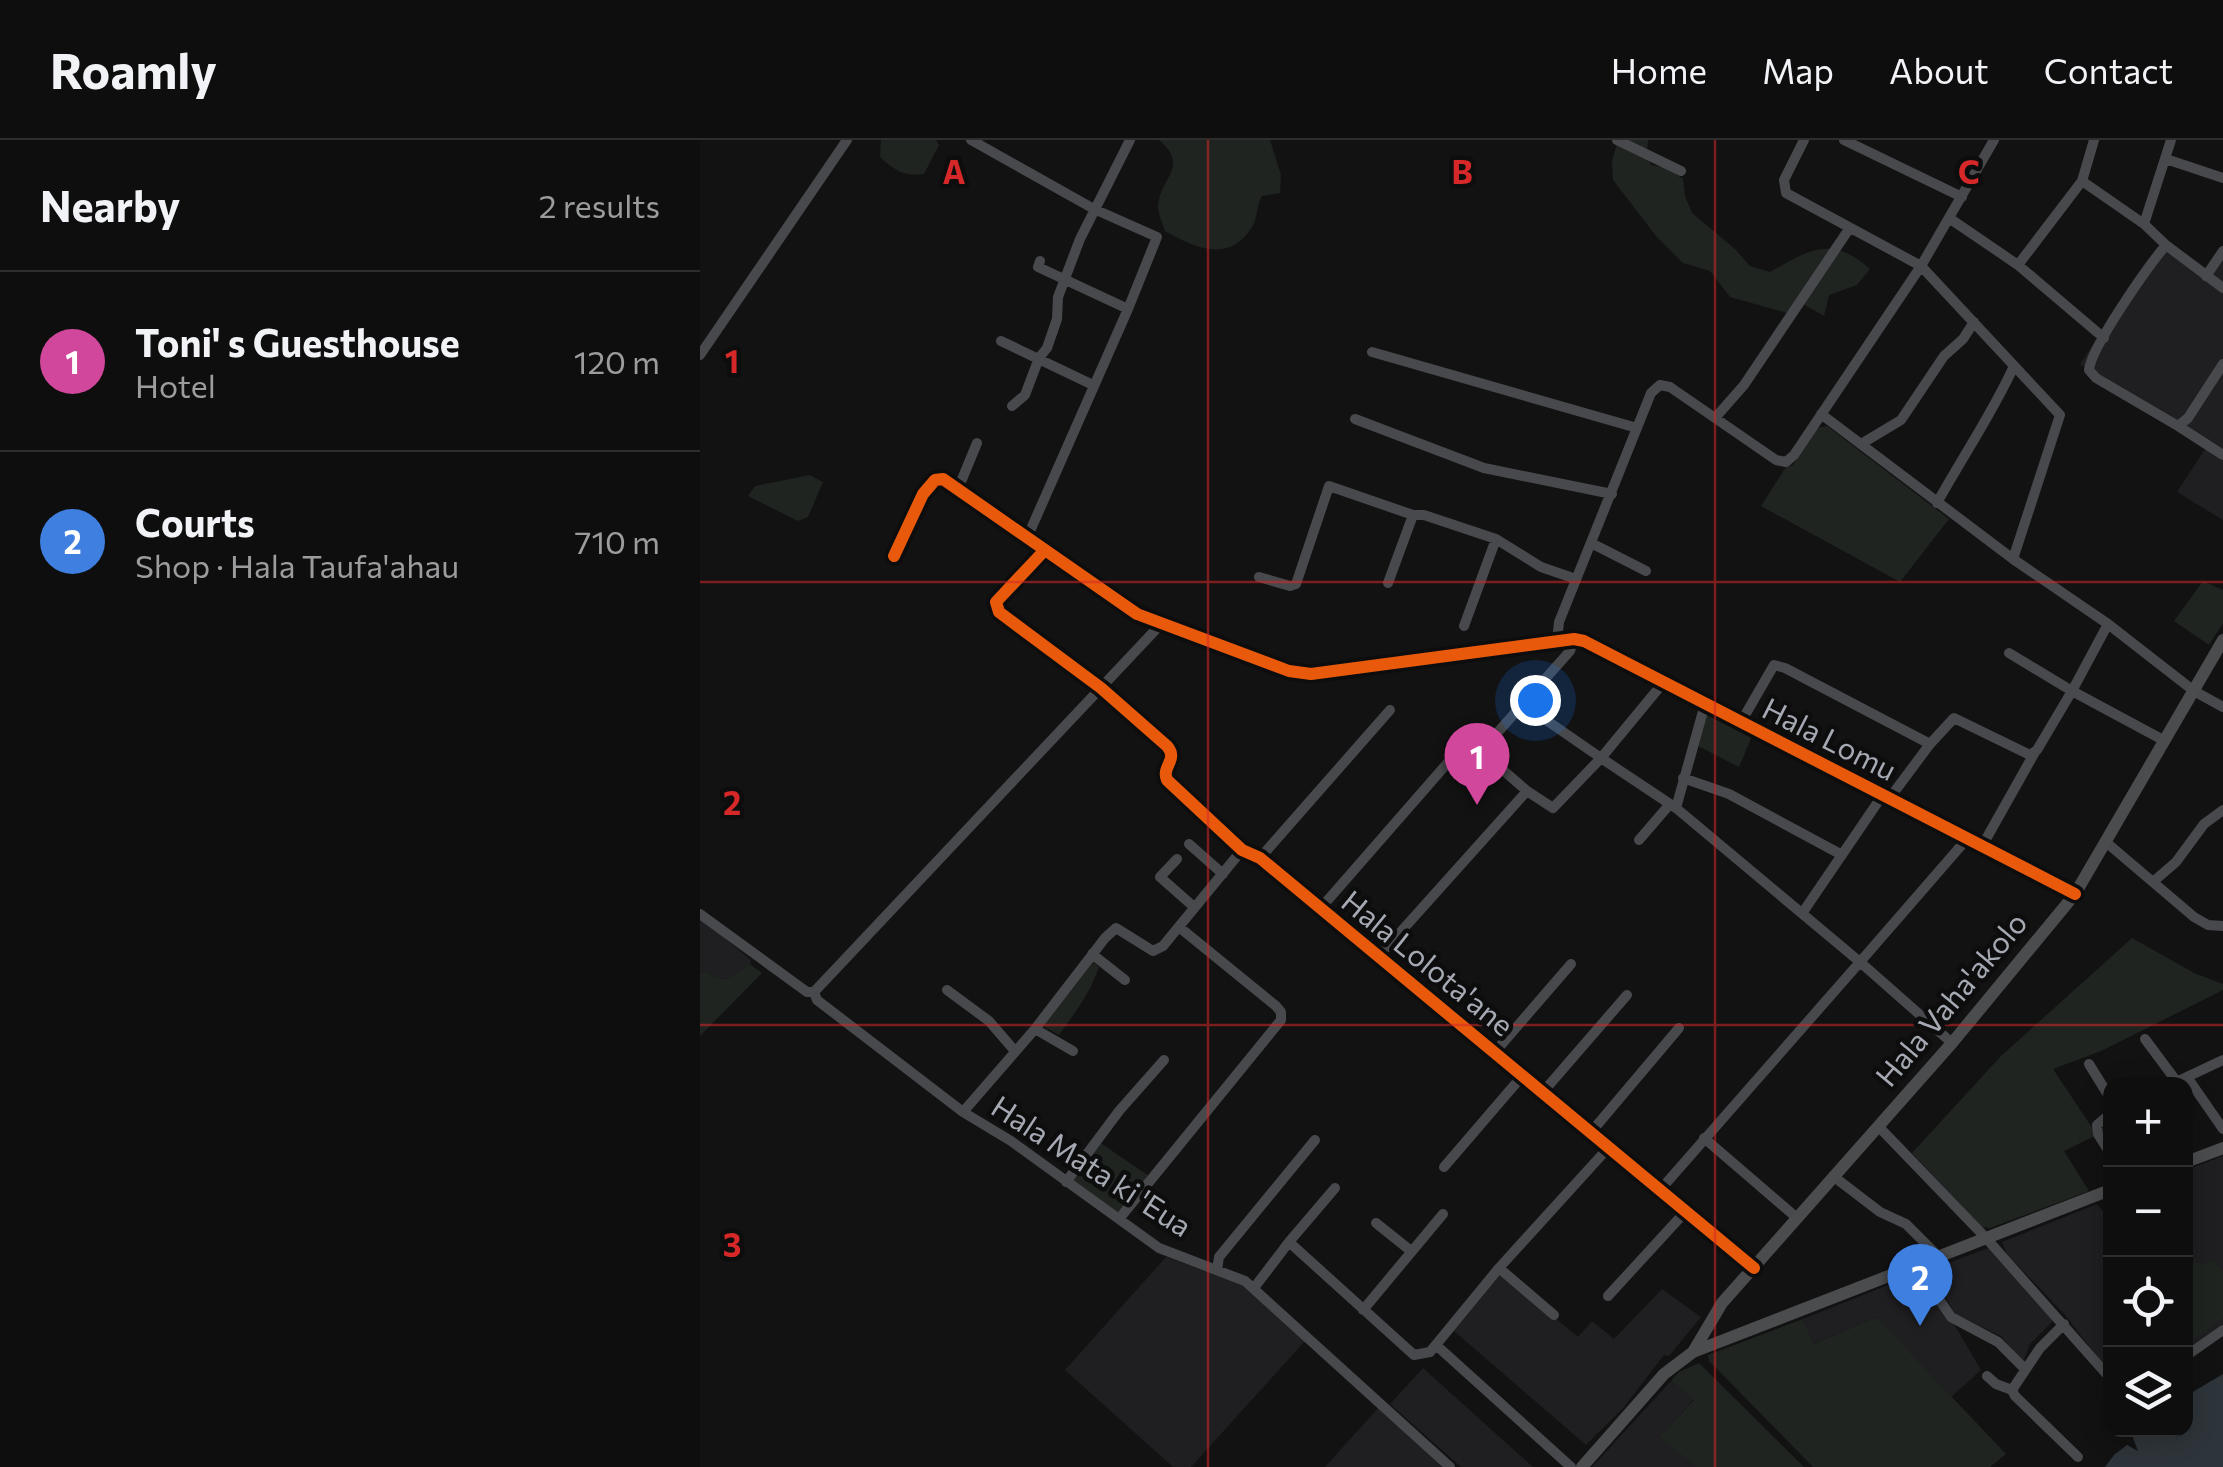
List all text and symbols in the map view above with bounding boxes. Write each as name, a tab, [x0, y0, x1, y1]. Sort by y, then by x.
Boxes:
text: Roamly	[50, 40, 217, 99]
text: Home	[1611, 48, 1707, 91]
text: Map	[1762, 48, 1834, 91]
text: About	[1889, 48, 1989, 91]
text: Contact	[2044, 48, 2173, 91]
text: A	[943, 151, 966, 191]
text: B	[1451, 151, 1473, 191]
text: C	[1958, 151, 1980, 191]
text: Nearby	[40, 179, 180, 231]
text: 2 results	[539, 185, 660, 225]
text: Toni' s Guesthouse	[135, 318, 460, 365]
text: 1	[725, 340, 739, 380]
text: 1	[65, 341, 80, 381]
text: 120 m	[574, 341, 660, 381]
text: Hotel	[135, 365, 216, 405]
text: Courts	[135, 498, 255, 545]
text: 2	[63, 521, 82, 561]
text: 710 m	[574, 521, 660, 561]
text: Shop · Hala Taufa'ahau	[135, 545, 459, 585]
your location	[1510, 675, 1561, 726]
street label: Hala Lomu	[1757, 688, 1903, 787]
pin: 1	[1444, 722, 1510, 805]
text: 2	[723, 782, 741, 822]
street label: Hala Lolota'ane	[1335, 881, 1522, 1043]
street label: Hala Vaha'akolo	[1867, 904, 2034, 1093]
map controls	[2103, 1077, 2193, 1437]
button: +	[2103, 1077, 2193, 1167]
street label: Hala Mata ki 'Eua	[985, 1086, 1199, 1243]
button: −	[2103, 1167, 2193, 1257]
text: 3	[723, 1224, 741, 1264]
pin: 2	[1888, 1244, 1952, 1326]
button: locate	[2103, 1257, 2193, 1347]
button: layers	[2103, 1347, 2193, 1437]

